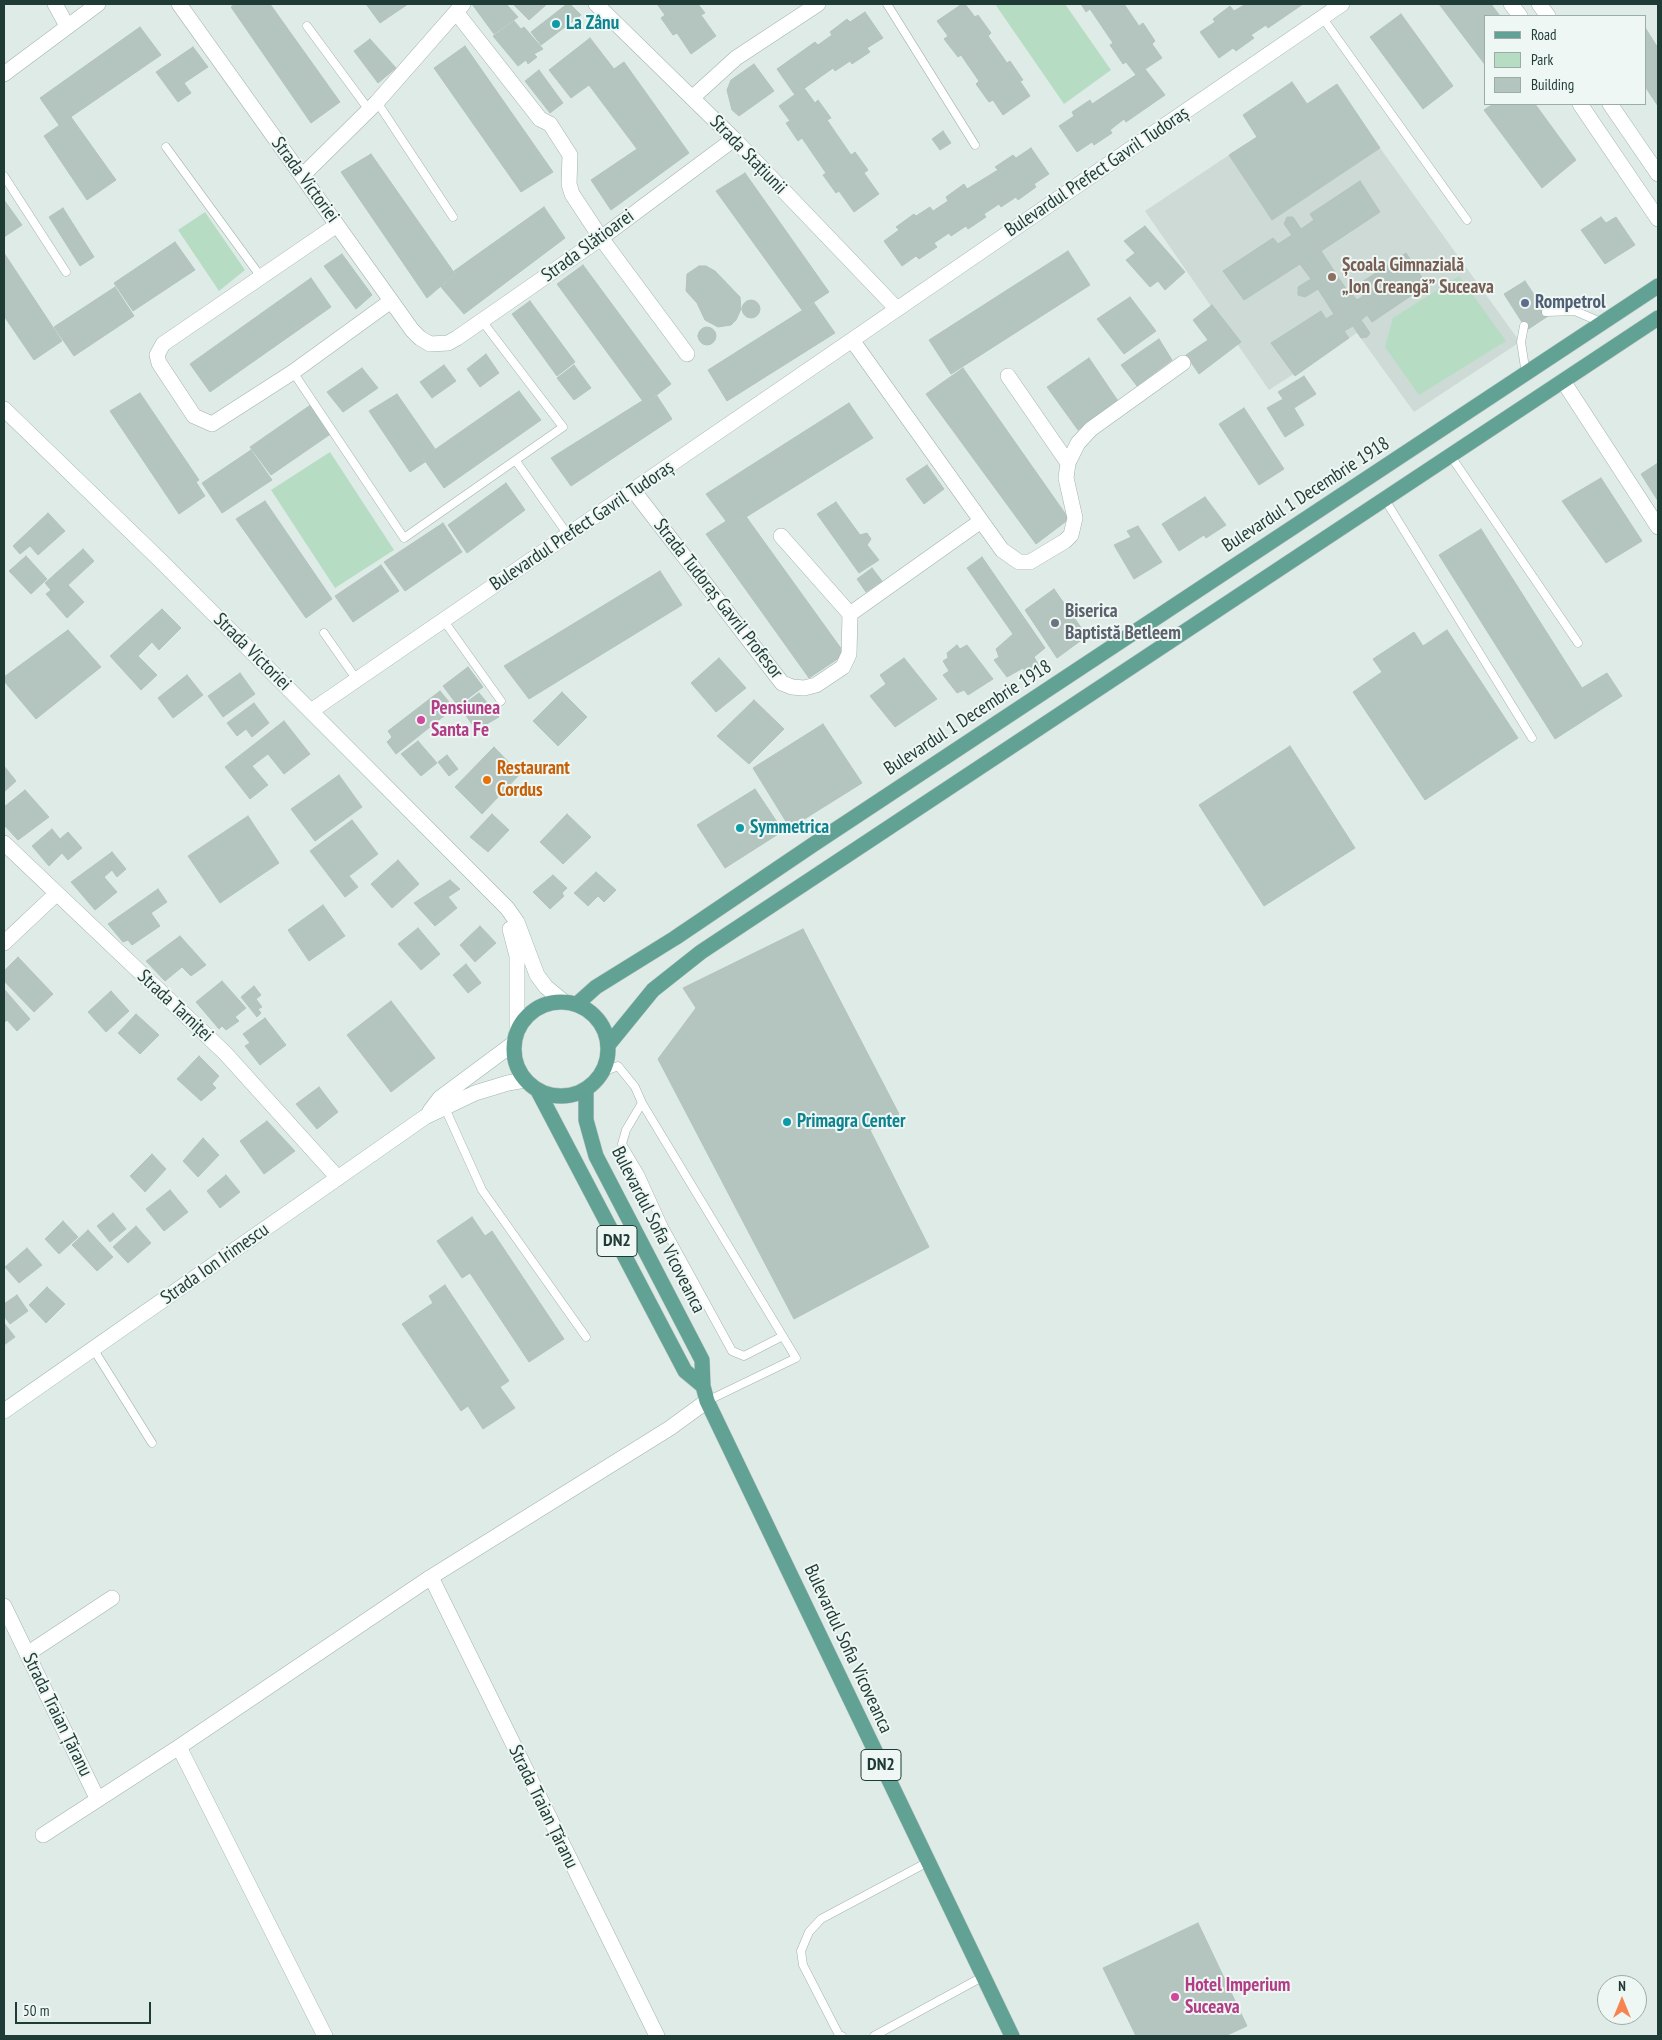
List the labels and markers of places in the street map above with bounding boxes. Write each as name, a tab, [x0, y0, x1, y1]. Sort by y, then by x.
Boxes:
place label: La Zânu	[566, 13, 619, 35]
marker: La Zânu	[550, 18, 562, 30]
place label: Școala Gimnazială „Ion Creangă” Suceava	[1342, 255, 1494, 299]
marker: Școala Gimnazială „Ion Creangă” Suceava	[1326, 271, 1338, 283]
place label: Rompetrol	[1535, 292, 1606, 314]
marker: Rompetrol	[1519, 297, 1531, 309]
place label: Biserica Baptistă Betleem	[1065, 601, 1181, 645]
marker: Biserica Baptistă Betleem	[1049, 617, 1061, 629]
place label: Pensiunea Santa Fe	[431, 698, 500, 742]
marker: Pensiunea Santa Fe	[415, 714, 427, 726]
place label: Restaurant Cordus	[497, 758, 570, 802]
marker: Restaurant Cordus	[481, 774, 493, 786]
place label: Symmetrica	[750, 817, 829, 839]
marker: Symmetrica	[734, 822, 746, 834]
place label: Primagra Center	[797, 1111, 906, 1133]
marker: Primagra Center	[781, 1116, 793, 1128]
place label: Hotel Imperium Suceava	[1185, 1975, 1290, 2019]
marker: Hotel Imperium Suceava	[1169, 1991, 1181, 2003]

